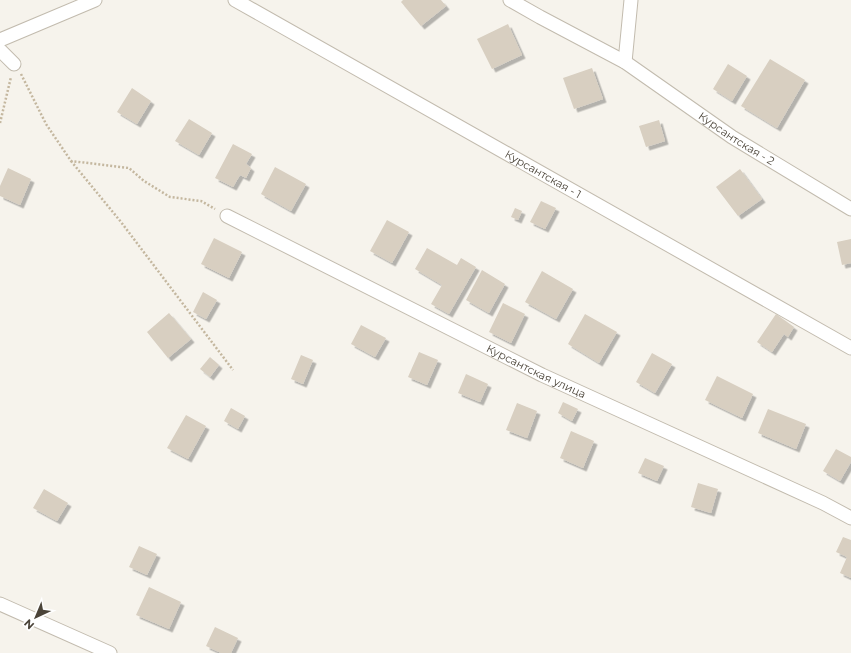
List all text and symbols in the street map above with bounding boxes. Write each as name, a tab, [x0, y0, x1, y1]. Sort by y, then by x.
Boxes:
street label: Курсантская - 2	[696, 109, 777, 168]
street label: Курсантская - 1	[502, 147, 584, 201]
street label: Курсантская улица	[484, 341, 588, 401]
north arrow	[16, 597, 56, 637]
text: N	[21, 616, 37, 632]

